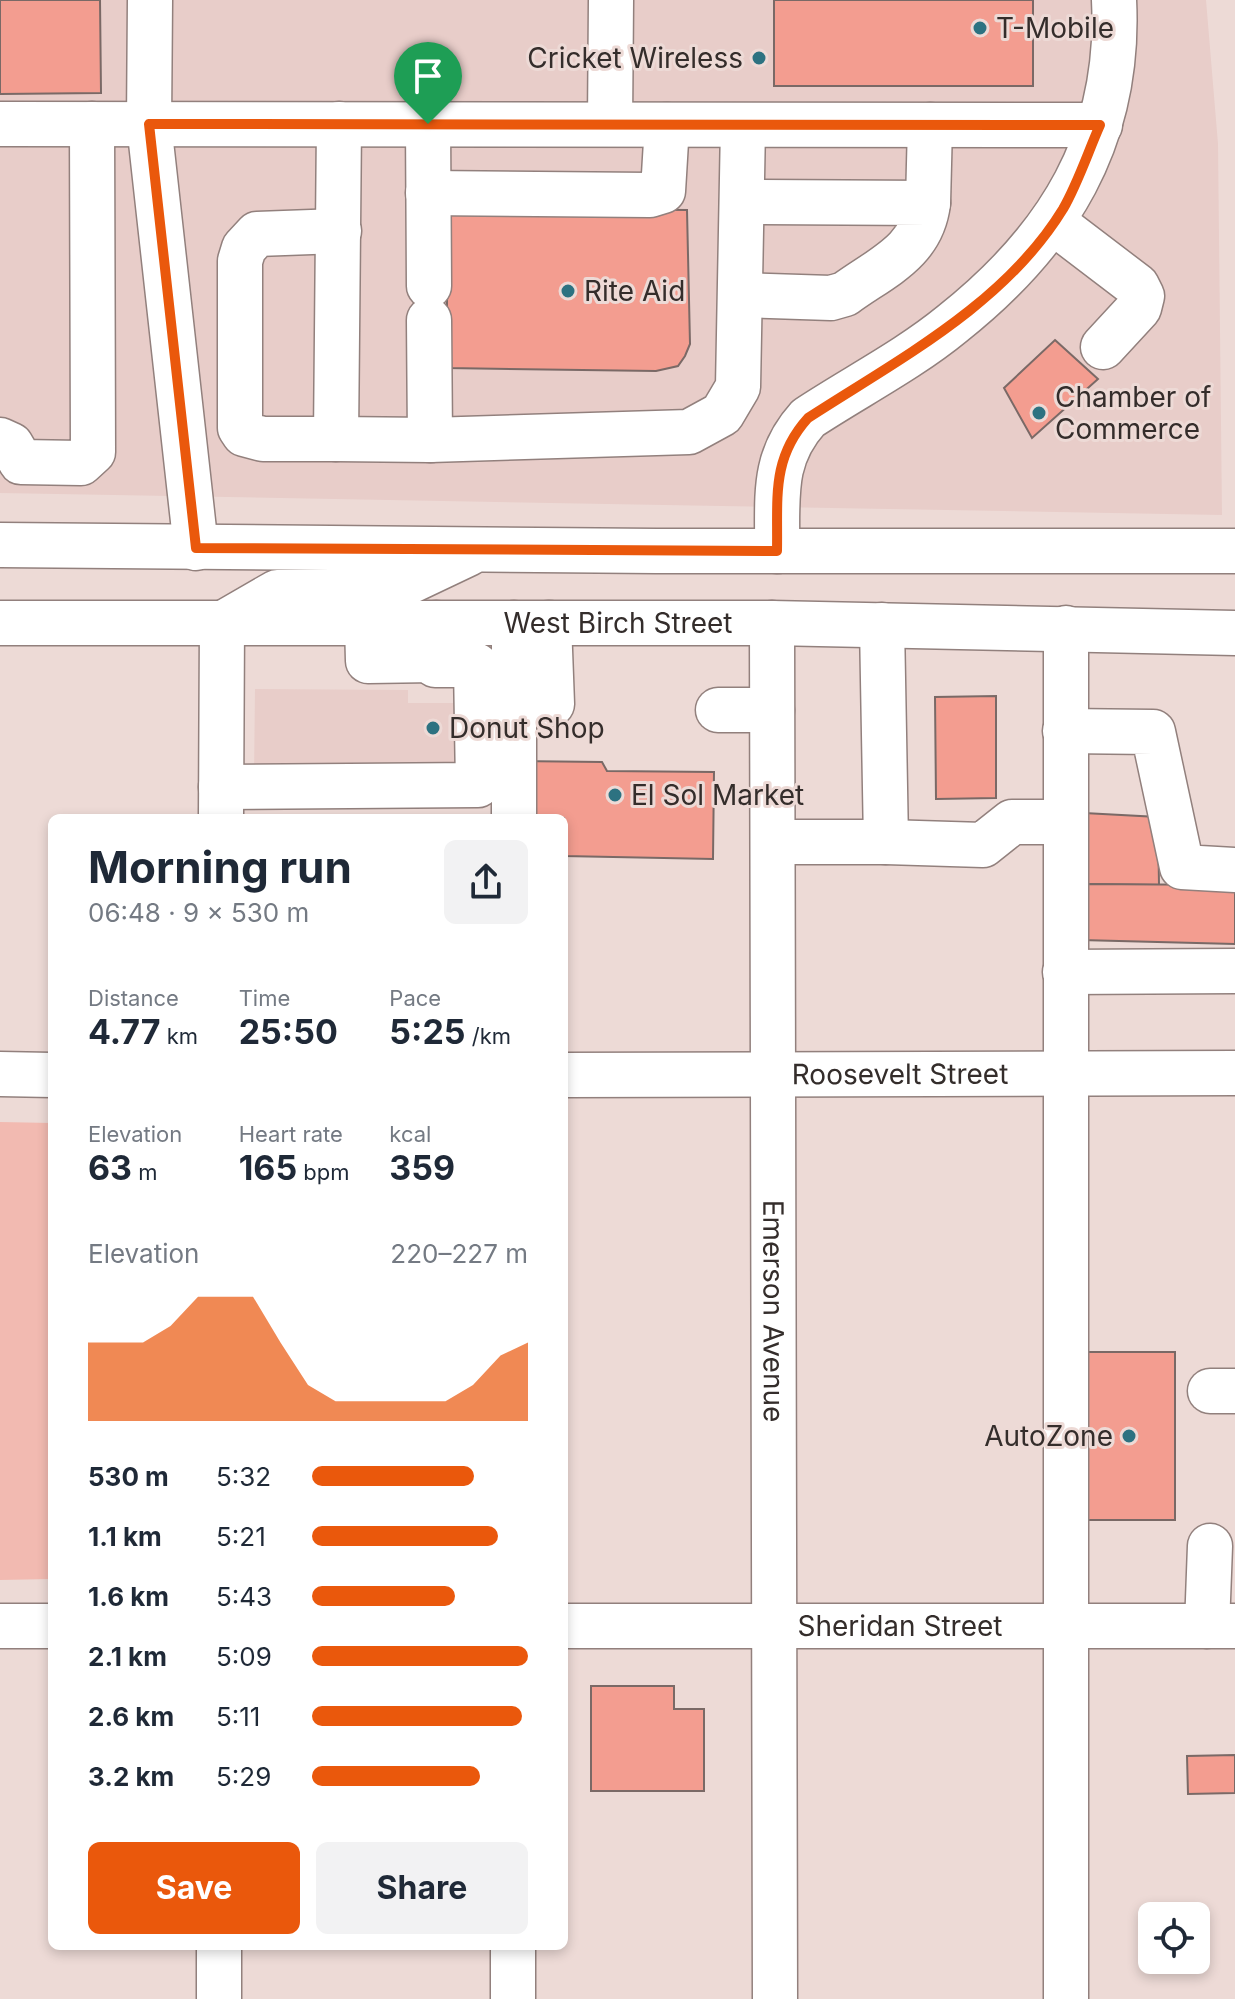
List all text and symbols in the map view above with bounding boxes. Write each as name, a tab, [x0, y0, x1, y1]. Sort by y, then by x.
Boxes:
place label: T-Mobile	[996, 11, 1114, 45]
marker: T-Mobile	[971, 19, 989, 37]
place label: Cricket Wireless	[527, 41, 743, 75]
pin	[394, 42, 462, 124]
marker: Cricket Wireless	[750, 49, 768, 67]
icon: arrive	[406, 54, 450, 98]
place label: Rite Aid	[584, 274, 685, 308]
marker: Rite Aid	[559, 282, 577, 300]
place label: Chamber of Commerce	[1055, 380, 1211, 446]
marker: Chamber of Commerce	[1030, 404, 1048, 422]
street label: West Birch Street	[504, 606, 733, 640]
place label: Donut Shop	[449, 711, 605, 745]
marker: Donut Shop	[424, 719, 442, 737]
place label: El Sol Market	[631, 778, 804, 812]
marker: El Sol Market	[606, 786, 624, 804]
text: Morning run	[88, 840, 352, 894]
button: share	[444, 840, 528, 924]
text: 06:48 · 9 × 530 m	[88, 897, 309, 928]
text: Distance	[88, 985, 179, 1011]
text: Time	[239, 985, 290, 1011]
text: Pace	[389, 985, 441, 1011]
text: 4.77	[88, 1011, 161, 1052]
text: 25:50	[239, 1011, 338, 1052]
text: 5:25	[389, 1011, 466, 1052]
text: km	[161, 1023, 198, 1049]
text: /km	[466, 1023, 511, 1049]
street label: Roosevelt Street	[792, 1057, 1008, 1091]
text: Elevation	[88, 1121, 182, 1147]
text: Heart rate	[239, 1121, 343, 1147]
text: kcal	[389, 1121, 431, 1147]
text: 63	[88, 1147, 132, 1188]
text: 165	[239, 1147, 297, 1188]
text: 359	[389, 1147, 455, 1188]
text: m	[132, 1159, 158, 1185]
text: bpm	[297, 1159, 350, 1185]
street label: Emerson Avenue	[756, 1200, 791, 1422]
text: Elevation	[88, 1238, 199, 1269]
text: 220–227 m	[390, 1238, 528, 1269]
place label: AutoZone	[984, 1419, 1113, 1453]
marker: AutoZone	[1120, 1427, 1138, 1445]
text: 530 m	[88, 1461, 169, 1492]
text: 5:32	[216, 1461, 271, 1492]
text: 1.1 km	[88, 1521, 162, 1552]
text: 5:21	[216, 1521, 266, 1552]
text: 1.6 km	[88, 1581, 169, 1612]
text: 5:43	[216, 1581, 272, 1612]
street label: Sheridan Street	[798, 1609, 1002, 1643]
text: 2.1 km	[88, 1641, 167, 1672]
text: 5:09	[216, 1641, 272, 1672]
text: 2.6 km	[88, 1701, 174, 1732]
text: 5:11	[216, 1701, 260, 1732]
text: 3.2 km	[88, 1761, 174, 1792]
text: 5:29	[216, 1761, 271, 1792]
button: Save	[88, 1842, 300, 1934]
button: Share	[316, 1842, 528, 1934]
map controls	[1138, 1902, 1210, 1974]
button: locate	[1138, 1902, 1210, 1974]

